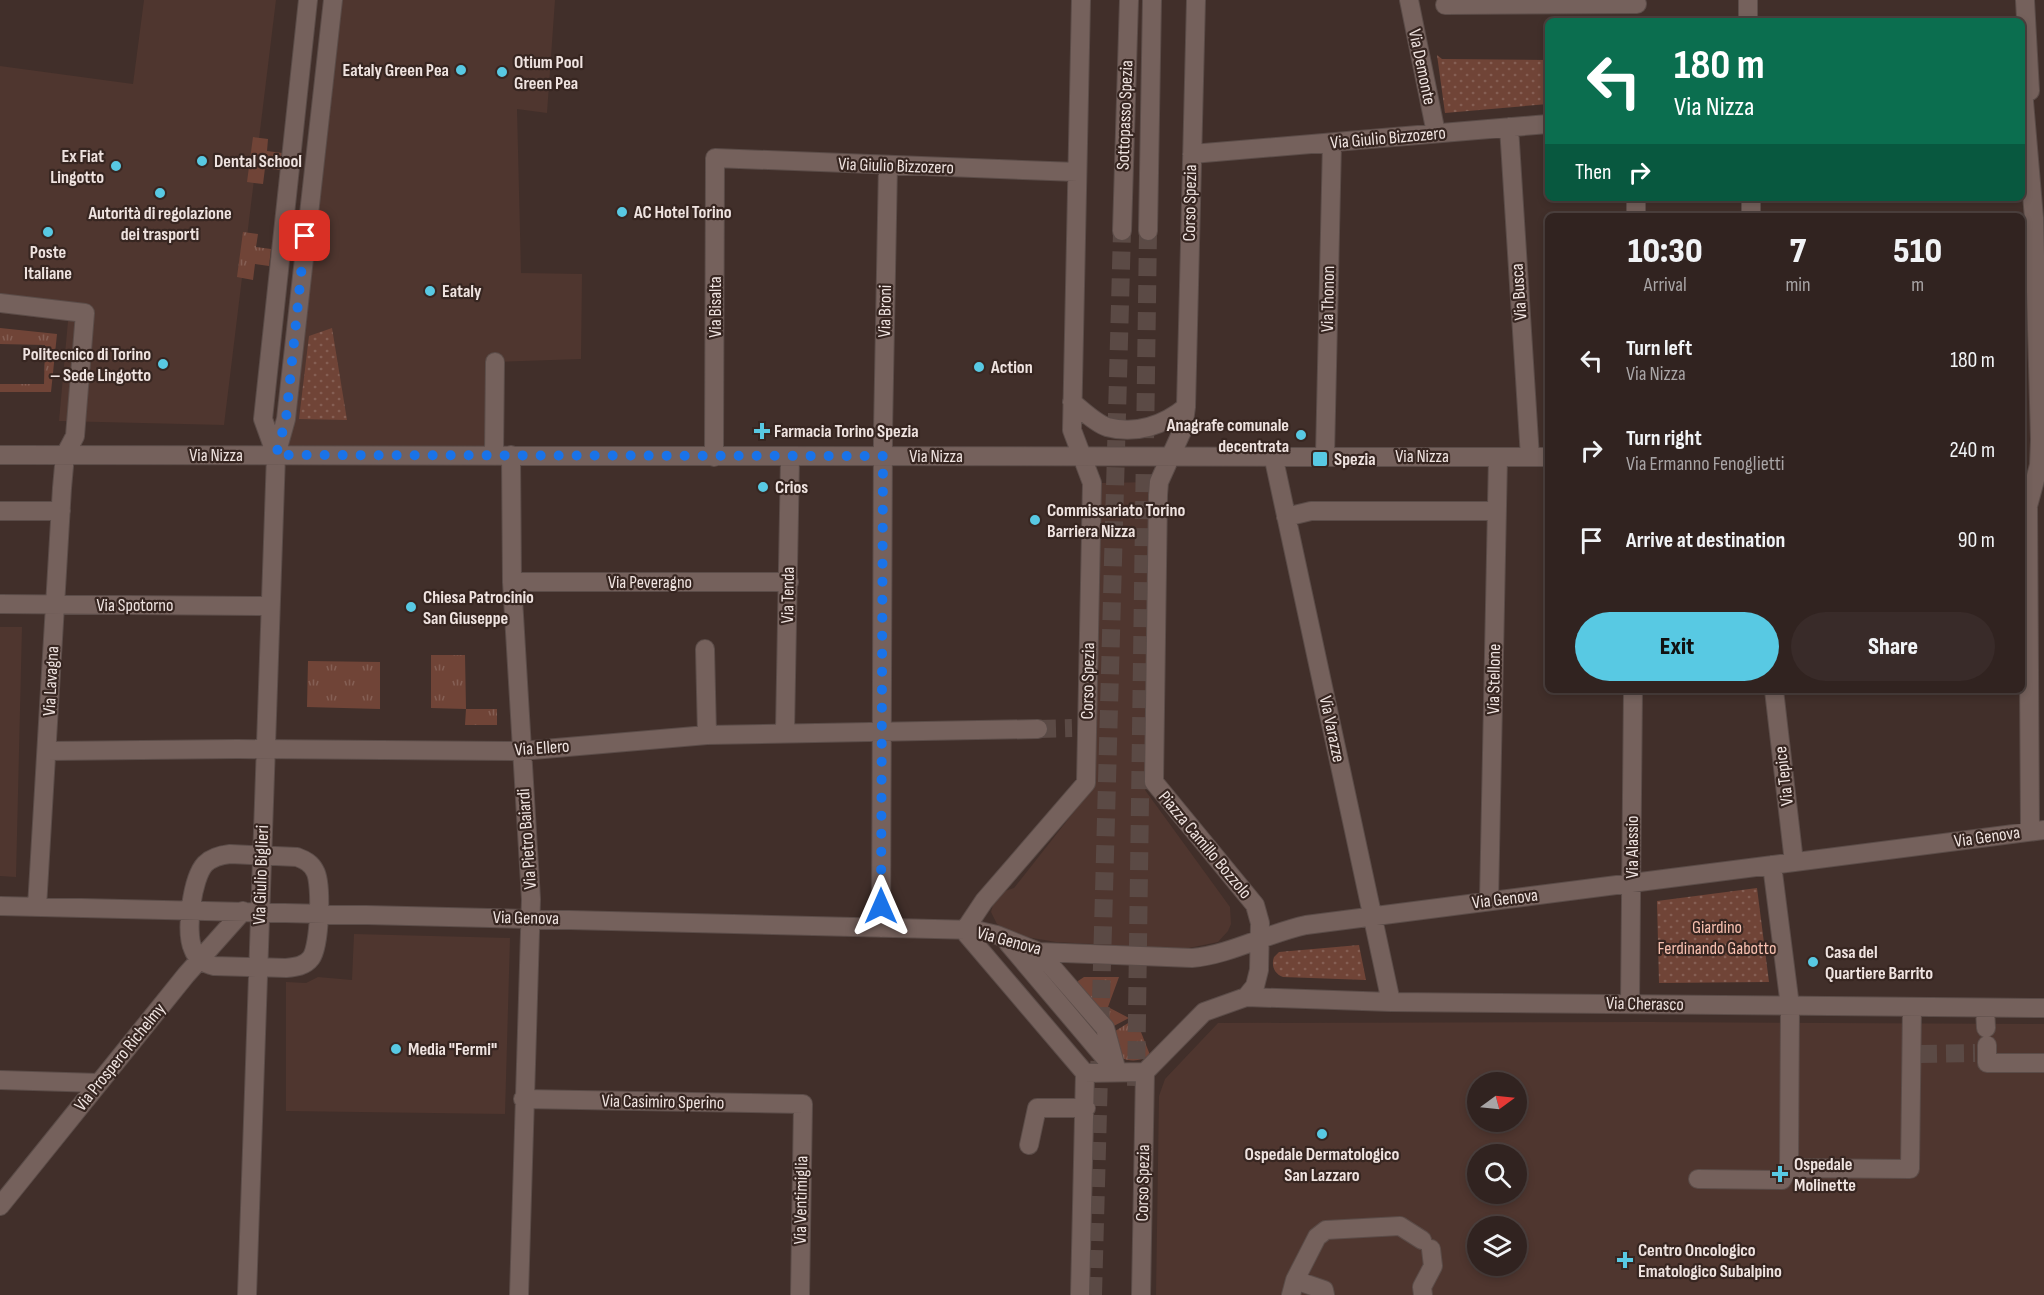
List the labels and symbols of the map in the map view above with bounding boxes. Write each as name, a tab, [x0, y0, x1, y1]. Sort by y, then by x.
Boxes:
street label: Via Demonte	[1404, 27, 1440, 107]
place label: Otium Pool Green Pea	[514, 52, 583, 94]
place label: Eataly Green Pea	[343, 60, 449, 81]
street label: Sottopasso Spezia	[1113, 60, 1137, 170]
marker: Eataly Green Pea	[454, 63, 468, 77]
marker: Otium Pool Green Pea	[495, 65, 509, 79]
street label: Via Giulio Bizzozero	[1329, 122, 1447, 154]
place label: Ex Fiat Lingotto	[50, 146, 104, 188]
place label: Dental School	[214, 151, 302, 172]
street label: Via Giulio Bizzozero	[838, 153, 954, 179]
marker: Dental School	[195, 154, 209, 168]
marker: Ex Fiat Lingotto	[109, 159, 123, 173]
street label: Corso Spezia	[1179, 164, 1201, 242]
marker: Autorità di regolazione dei trasporti	[153, 186, 167, 200]
place label: AC Hotel Torino	[633, 202, 732, 223]
place label: Autorità di regolazione dei trasporti	[87, 203, 232, 245]
marker: AC Hotel Torino	[615, 205, 629, 219]
pin	[279, 210, 330, 261]
marker: Poste Italiane	[41, 225, 55, 239]
place label: Poste Italiane	[24, 242, 72, 284]
street label: Via Busca	[1507, 263, 1531, 321]
street label: Via Thonon	[1317, 266, 1339, 332]
street label: Via Bisalta	[705, 276, 726, 338]
place label: Eataly	[442, 281, 482, 302]
marker: Eataly	[423, 284, 437, 298]
street label: Via Broni	[874, 284, 896, 338]
place label: Politecnico di Torino – Sede Lingotto	[23, 344, 151, 386]
marker: Politecnico di Torino – Sede Lingotto	[156, 357, 170, 371]
place label: Action	[990, 357, 1033, 378]
marker: Action	[972, 360, 986, 374]
place label: Anagrafe comunale decentrata	[1166, 415, 1289, 457]
place label: Farmacia Torino Spezia	[774, 421, 919, 442]
marker: Farmacia Torino Spezia	[755, 424, 769, 438]
marker: Anagrafe comunale decentrata	[1294, 428, 1308, 442]
street label: Via Nizza	[189, 445, 243, 466]
street label: Via Nizza	[909, 446, 963, 467]
street label: Via Nizza	[1395, 446, 1449, 467]
place label: Spezia	[1334, 449, 1376, 470]
marker: Spezia	[1311, 450, 1329, 468]
place label: Crios	[775, 477, 808, 498]
marker: Crios	[756, 480, 770, 494]
place label: Commissariato Torino Barriera Nizza	[1047, 500, 1185, 542]
marker: Commissariato Torino Barriera Nizza	[1028, 513, 1042, 527]
street label: Via Tenda	[777, 566, 799, 624]
street label: Via Peveragno	[608, 572, 692, 593]
place label: Chiesa Patrocinio San Giuseppe	[423, 587, 534, 629]
street label: Via Spotorno	[96, 595, 174, 616]
marker: Chiesa Patrocinio San Giuseppe	[404, 600, 418, 614]
street label: Corso Spezia	[1077, 642, 1099, 720]
street label: Via Stellone	[1483, 644, 1505, 714]
street label: Via Lavagna	[39, 645, 63, 717]
street label: Via Varazze	[1315, 694, 1349, 764]
street label: Via Ellero	[514, 736, 570, 760]
street label: Via Tepice	[1770, 745, 1798, 807]
street label: Piazza Camillo Bozzolo	[1154, 787, 1256, 903]
street label: Via Pietro Baiardi	[513, 788, 541, 890]
street label: Via Alassio	[1622, 816, 1643, 879]
street label: Via Genova	[1953, 822, 2021, 852]
street label: Via Giulio Biglieri	[249, 825, 273, 925]
position arrow	[849, 874, 913, 938]
street label: Via Genova	[1471, 885, 1539, 913]
street label: Via Genova	[493, 907, 559, 929]
park label: Giardino Ferdinando Gabotto	[1658, 917, 1776, 959]
street label: Via Genova	[974, 922, 1044, 960]
place label: Casa del Quartiere Barrito	[1825, 942, 1933, 984]
marker: Casa del Quartiere Barrito	[1806, 955, 1820, 969]
street label: Via Cherasco	[1606, 993, 1684, 1015]
street label: Via Prospero Richelmy	[70, 999, 170, 1115]
place label: Media "Fermi"	[408, 1039, 497, 1060]
marker: Media "Fermi"	[389, 1042, 403, 1056]
north arrow	[1467, 1072, 1527, 1132]
street label: Via Casimiro Sperino	[602, 1090, 724, 1114]
marker: Ospedale Dermatologico San Lazzaro	[1315, 1127, 1329, 1141]
street label: Corso Spezia	[1132, 1144, 1154, 1222]
place label: Ospedale Dermatologico San Lazzaro	[1245, 1144, 1400, 1186]
place label: Ospedale Molinette	[1794, 1154, 1856, 1196]
street label: Via Ventimiglia	[790, 1155, 812, 1245]
marker: Ospedale Molinette	[1771, 1165, 1789, 1183]
place label: Centro Oncologico Ematologico Subalpino	[1638, 1240, 1782, 1282]
marker: Centro Oncologico Ematologico Subalpino	[1616, 1251, 1634, 1269]

